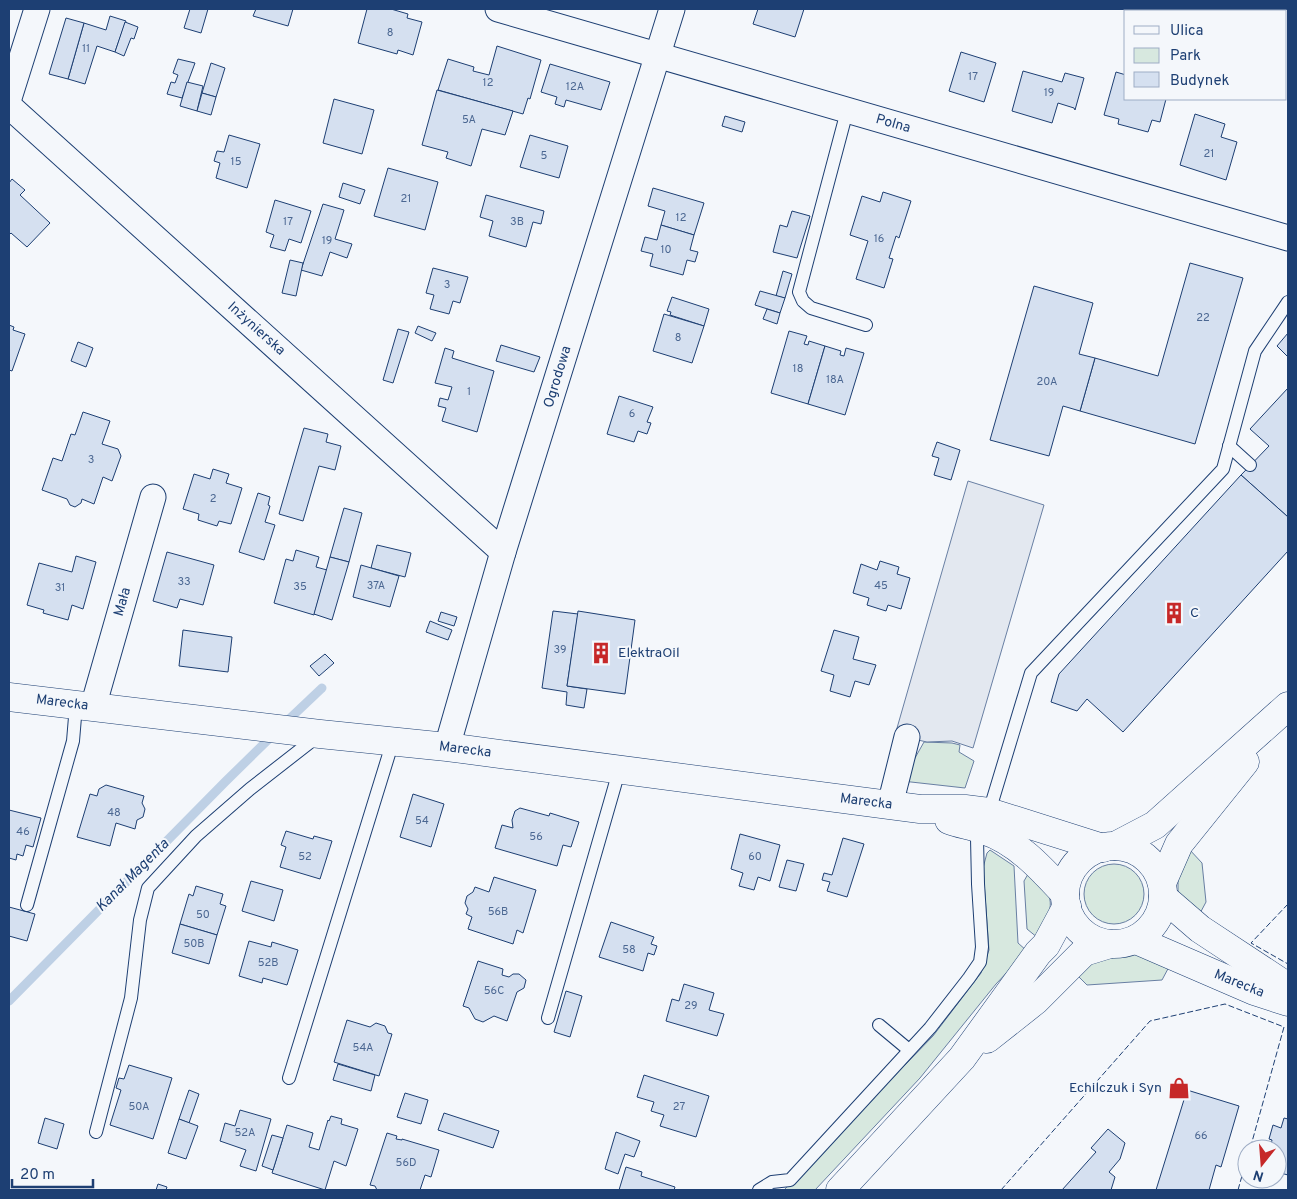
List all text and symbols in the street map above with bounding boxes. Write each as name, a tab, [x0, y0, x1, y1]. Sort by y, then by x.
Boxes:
legend	[1124, 10, 1287, 100]
text: Ulica	[1170, 22, 1203, 41]
house number: 8	[387, 26, 393, 40]
house number: 11	[82, 42, 90, 56]
text: Park	[1170, 47, 1201, 66]
house number: 17	[968, 70, 978, 84]
text: Budynek	[1170, 72, 1229, 91]
house number: 12	[483, 76, 493, 90]
house number: 12A	[566, 80, 584, 94]
house number: 19	[1044, 86, 1054, 100]
street label: Polna	[874, 111, 912, 137]
house number: 5A	[462, 113, 476, 127]
house number: 21	[1204, 147, 1214, 161]
house number: 5	[541, 149, 548, 163]
house number: 15	[231, 155, 242, 169]
house number: 21	[401, 192, 411, 206]
house number: 12	[676, 211, 686, 225]
house number: 17	[283, 215, 293, 229]
house number: 3B	[510, 215, 524, 229]
house number: 16	[874, 232, 884, 246]
house number: 19	[322, 234, 332, 248]
house number: 10	[660, 243, 672, 257]
house number: 3	[444, 278, 450, 292]
street label: Inżynierska	[224, 299, 288, 359]
house number: 22	[1196, 311, 1210, 325]
house number: 8	[675, 331, 681, 345]
street label: Ogrodowa	[541, 344, 575, 410]
house number: 18	[793, 362, 803, 376]
house number: 18A	[826, 373, 844, 387]
house number: 20A	[1037, 375, 1057, 389]
house number: 1	[467, 385, 471, 399]
house number: 6	[629, 407, 635, 421]
house number: 3	[88, 453, 94, 467]
house number: 2	[210, 492, 216, 506]
house number: 33	[177, 575, 191, 589]
house number: 37A	[367, 579, 385, 593]
house number: 45	[874, 579, 888, 593]
house number: 35	[293, 580, 307, 594]
house number: 31	[55, 581, 65, 595]
street label: Mała	[111, 586, 135, 618]
building icon: C	[1161, 600, 1187, 626]
place label: C	[1190, 605, 1199, 622]
building icon: ElektraOil	[588, 640, 614, 666]
house number: 39	[554, 643, 566, 657]
place label: ElektraOil	[618, 645, 680, 662]
street label: Marecka	[35, 691, 89, 715]
street label: Marecka	[438, 738, 492, 762]
street label: Marecka	[839, 790, 893, 814]
house number: 48	[107, 806, 121, 820]
house number: 54	[415, 814, 429, 828]
house number: 46	[16, 825, 30, 839]
house number: 56	[529, 830, 543, 844]
water label: Kanał Magenta	[92, 835, 174, 917]
house number: 52	[298, 850, 312, 864]
house number: 60	[748, 850, 762, 864]
house number: 56B	[488, 905, 508, 919]
house number: 50	[196, 908, 210, 922]
house number: 50B	[183, 937, 205, 951]
house number: 58	[622, 943, 636, 957]
house number: 52B	[258, 956, 278, 970]
street label: Marecka	[1211, 966, 1267, 1002]
house number: 56C	[484, 984, 504, 998]
house number: 29	[684, 999, 698, 1013]
house number: 54A	[352, 1041, 374, 1055]
shop icon: Echilczuk i Syn	[1166, 1075, 1192, 1101]
place label: Echilczuk i Syn	[1069, 1080, 1162, 1097]
house number: 50A	[128, 1100, 150, 1114]
house number: 27	[673, 1100, 685, 1114]
house number: 52A	[235, 1126, 255, 1140]
house number: 66	[1194, 1129, 1208, 1143]
north arrow	[1237, 1139, 1287, 1189]
scale bar	[12, 1156, 94, 1188]
house number: 56D	[396, 1156, 416, 1170]
text: N	[1251, 1165, 1266, 1185]
text: 20 m	[20, 1166, 55, 1185]

